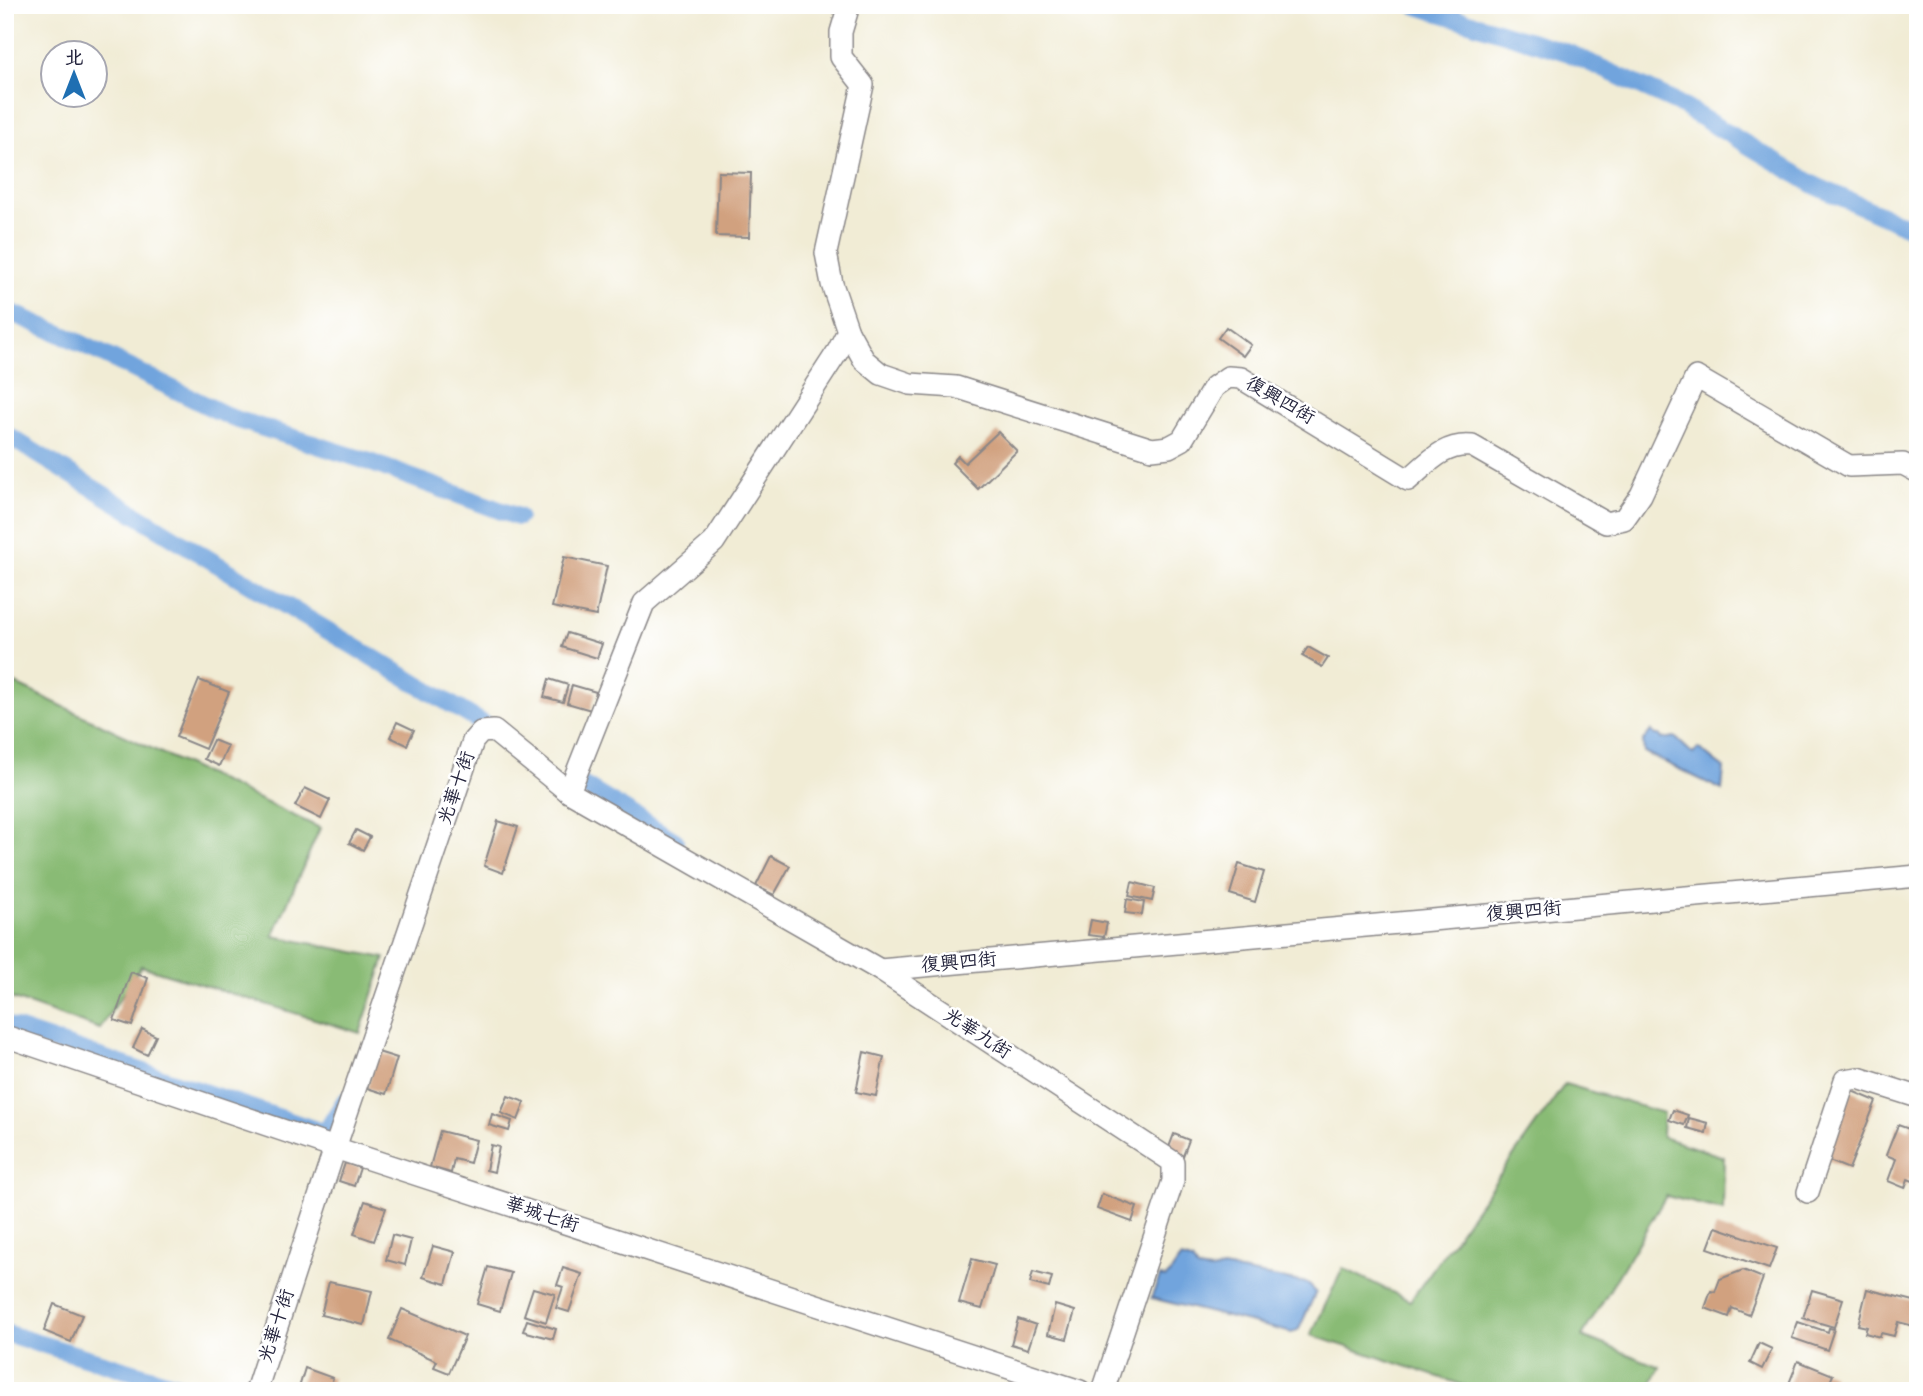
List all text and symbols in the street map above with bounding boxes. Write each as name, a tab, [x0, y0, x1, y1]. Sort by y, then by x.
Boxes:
north arrow	[38, 38, 108, 108]
text: 北	[64, 44, 84, 74]
street label: 復興四街	[1240, 369, 1320, 433]
street label: 光華十街	[430, 747, 484, 829]
street label: 復興四街	[1485, 894, 1563, 930]
street label: 復興四街	[920, 945, 998, 981]
street label: 光華九街	[937, 1001, 1017, 1067]
street label: 華城七街	[501, 1189, 583, 1241]
street label: 光華十街	[251, 1285, 303, 1367]

